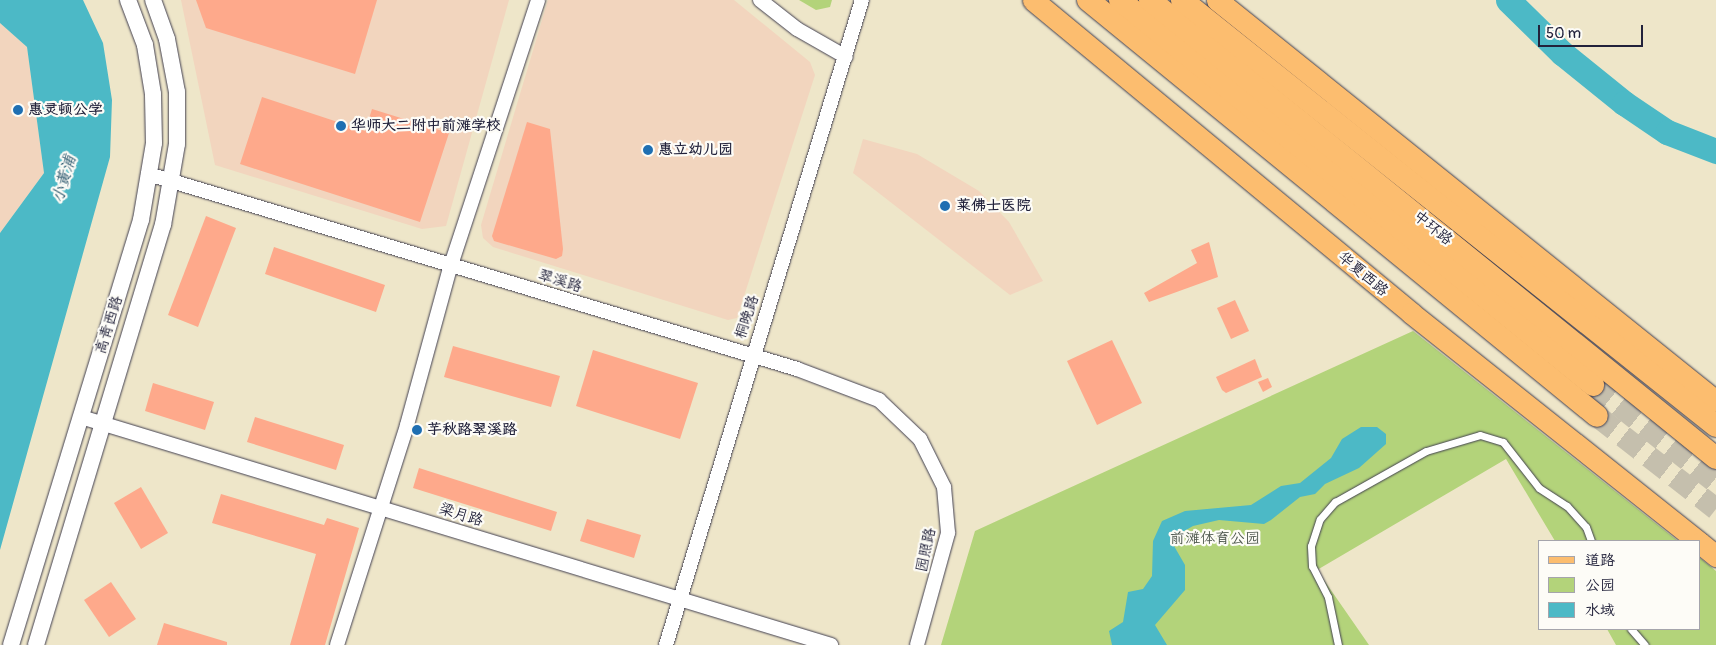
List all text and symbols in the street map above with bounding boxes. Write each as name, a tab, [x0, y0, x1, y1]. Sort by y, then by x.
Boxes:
scale bar	[1541, 15, 1646, 47]
text: 50 m	[1546, 24, 1581, 43]
place label: 惠灵顿公学	[28, 101, 103, 119]
marker: 惠灵顿公学	[12, 104, 24, 116]
place label: 华师大二附中前滩学校	[351, 117, 501, 135]
marker: 华师大二附中前滩学校	[335, 120, 347, 132]
place label: 惠立幼儿园	[658, 141, 733, 159]
marker: 惠立幼儿园	[642, 144, 654, 156]
water label: 小黄浦	[48, 153, 80, 205]
place label: 莱佛士医院	[956, 197, 1031, 215]
marker: 莱佛士医院	[938, 199, 952, 213]
street label: 中环路	[1410, 207, 1456, 249]
street label: 华夏西路	[1334, 248, 1392, 300]
street label: 翠溪路	[536, 266, 584, 296]
street label: 桐晚路	[731, 293, 763, 341]
street label: 高青西路	[92, 294, 126, 356]
place label: 芋秋路翠溪路	[427, 421, 517, 439]
marker: 芋秋路翠溪路	[411, 424, 423, 436]
street label: 梁月路	[437, 500, 485, 530]
street label: 园照路	[913, 526, 939, 574]
park label: 前滩体育公园	[1170, 530, 1260, 548]
legend	[1538, 540, 1701, 630]
text: 道路	[1585, 551, 1615, 570]
text: 公园	[1585, 576, 1615, 595]
text: 水域	[1585, 601, 1615, 620]

